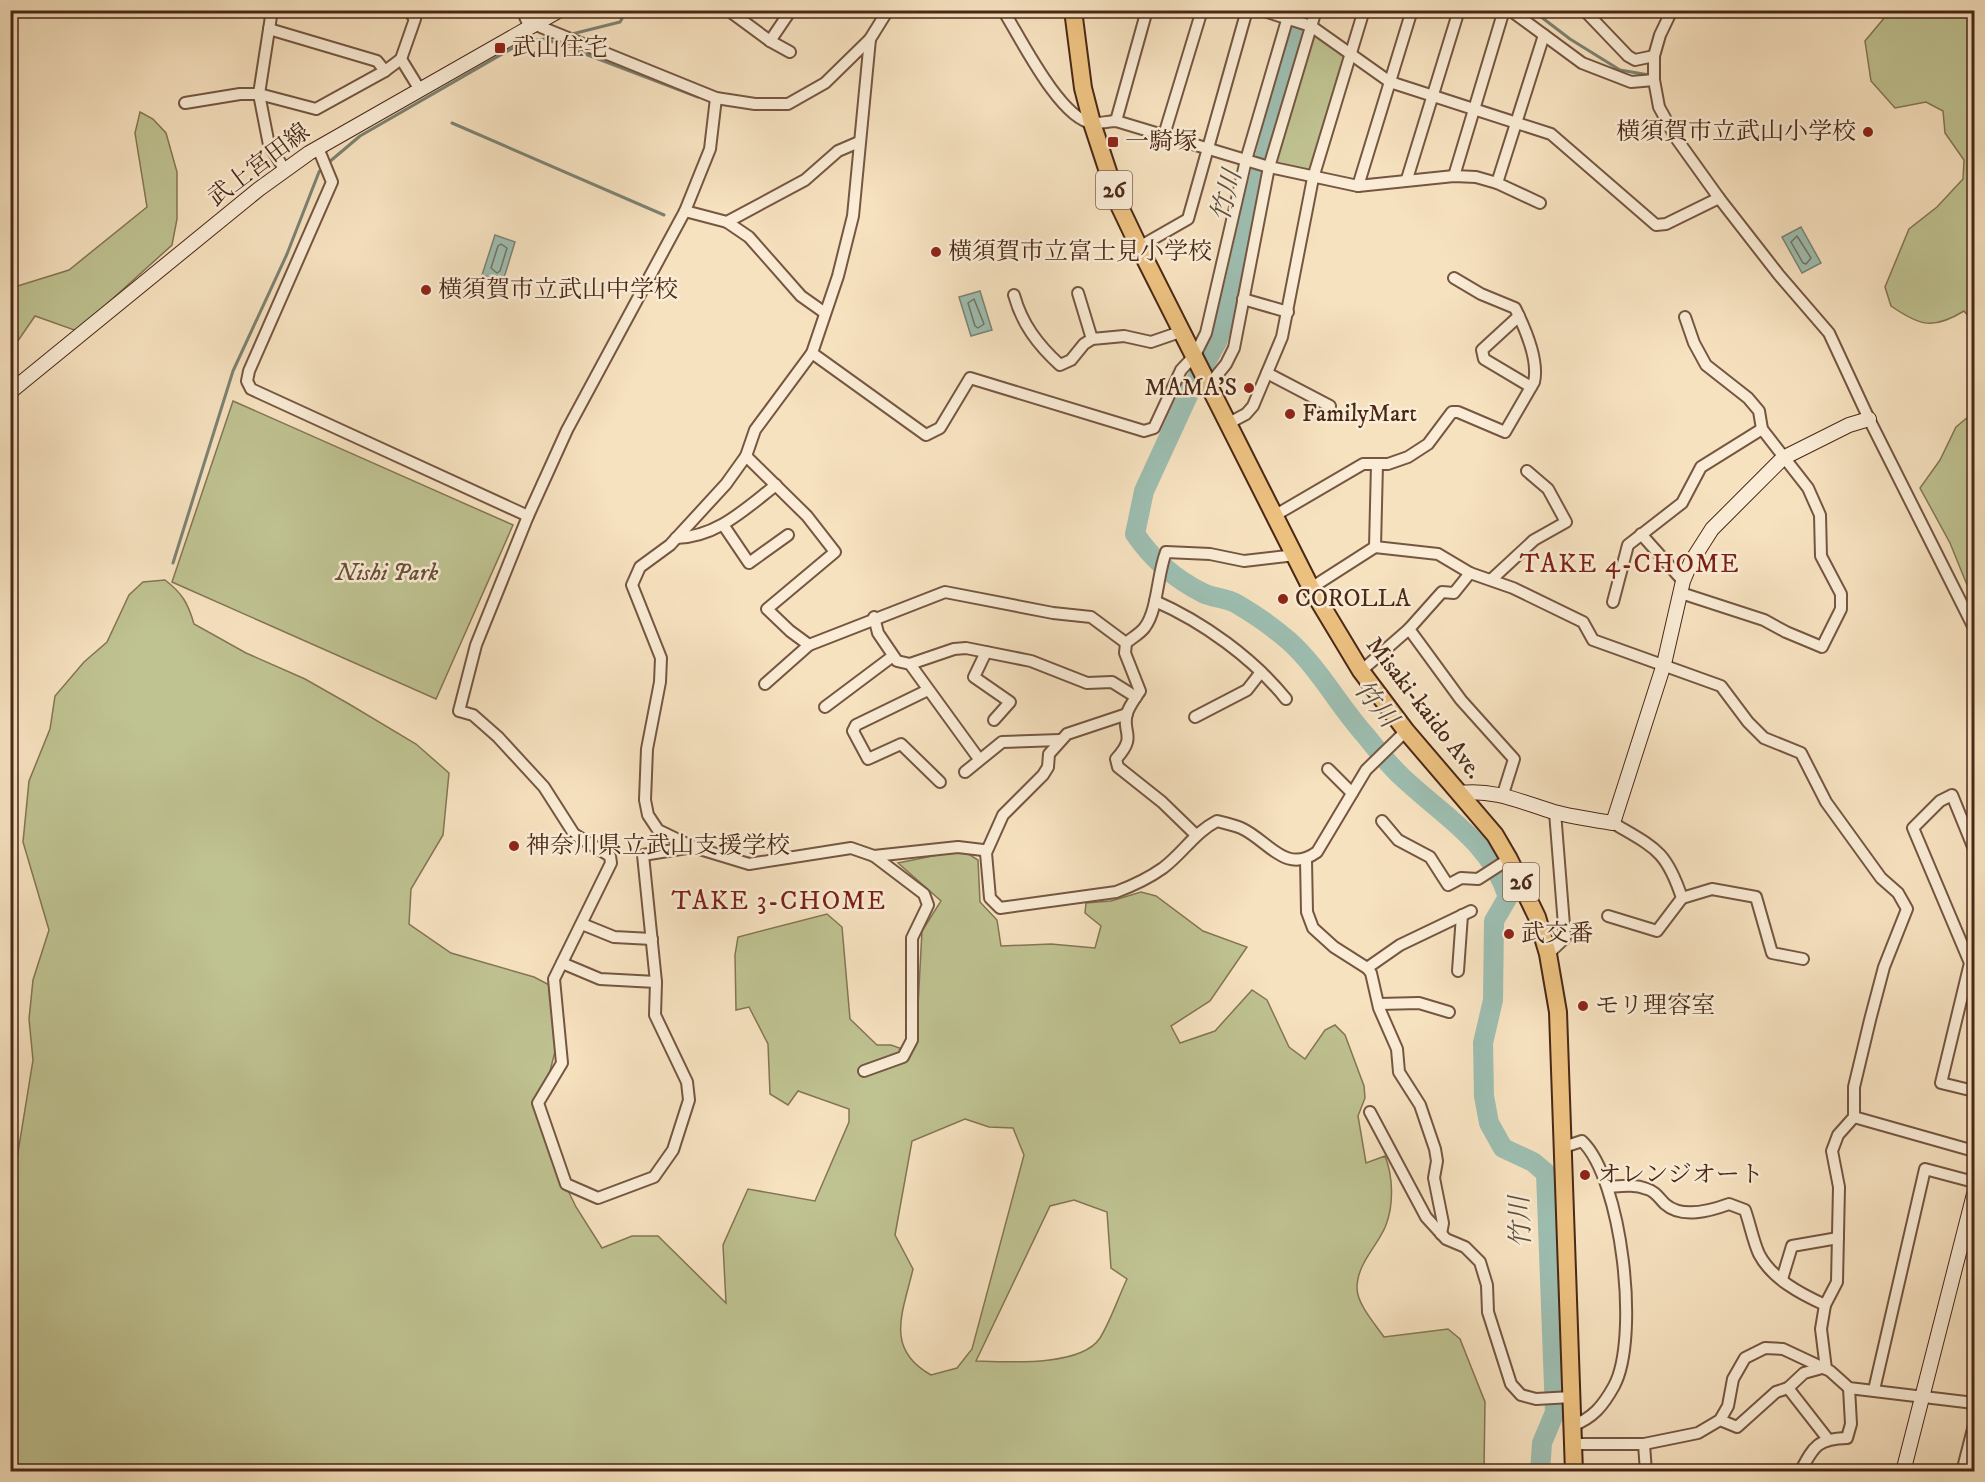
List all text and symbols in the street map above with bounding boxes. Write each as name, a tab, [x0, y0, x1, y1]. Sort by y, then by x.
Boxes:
place label: 武山住宅	[512, 33, 608, 63]
marker: 武山住宅	[493, 41, 507, 55]
street label: 武上宮田線	[202, 117, 316, 213]
place label: 横須賀市立武山小学校	[1616, 117, 1856, 147]
marker: 横須賀市立武山小学校	[1861, 125, 1875, 139]
place label: 一騎塚	[1125, 127, 1197, 157]
marker: 一騎塚	[1106, 135, 1120, 149]
water label: 竹川	[1204, 164, 1250, 225]
road number: 26	[1096, 171, 1132, 209]
place label: 横須賀市立富士見小学校	[948, 237, 1212, 267]
marker: 横須賀市立富士見小学校	[929, 245, 943, 259]
place label: 横須賀市立武山中学校	[438, 275, 678, 305]
marker: 横須賀市立武山中学校	[419, 283, 433, 297]
place label: MAMA'S	[1145, 373, 1237, 403]
marker: MAMA'S	[1242, 381, 1256, 395]
place label: FamilyMart	[1302, 399, 1417, 429]
marker: FamilyMart	[1283, 407, 1297, 421]
district label: TAKE 4-CHOME	[1520, 548, 1740, 581]
park label: Nishi Park	[334, 558, 438, 588]
place label: COROLLA	[1295, 584, 1411, 614]
marker: COROLLA	[1276, 592, 1290, 606]
street label: Misaki-kaido Ave.	[1359, 631, 1489, 785]
water label: 竹川	[1346, 673, 1406, 737]
place label: 神奈川県立武山支援学校	[526, 831, 790, 861]
marker: 神奈川県立武山支援学校	[507, 839, 521, 853]
road number: 26	[1503, 863, 1539, 901]
district label: TAKE 3-CHOME	[671, 885, 887, 918]
place label: 武交番	[1521, 919, 1593, 949]
marker: 武交番	[1502, 927, 1516, 941]
place label: モリ理容室	[1595, 991, 1715, 1021]
marker: モリ理容室	[1576, 999, 1590, 1013]
place label: オレンジオート	[1597, 1160, 1764, 1190]
marker: オレンジオート	[1578, 1168, 1592, 1182]
water label: 竹川	[1503, 1192, 1538, 1249]

